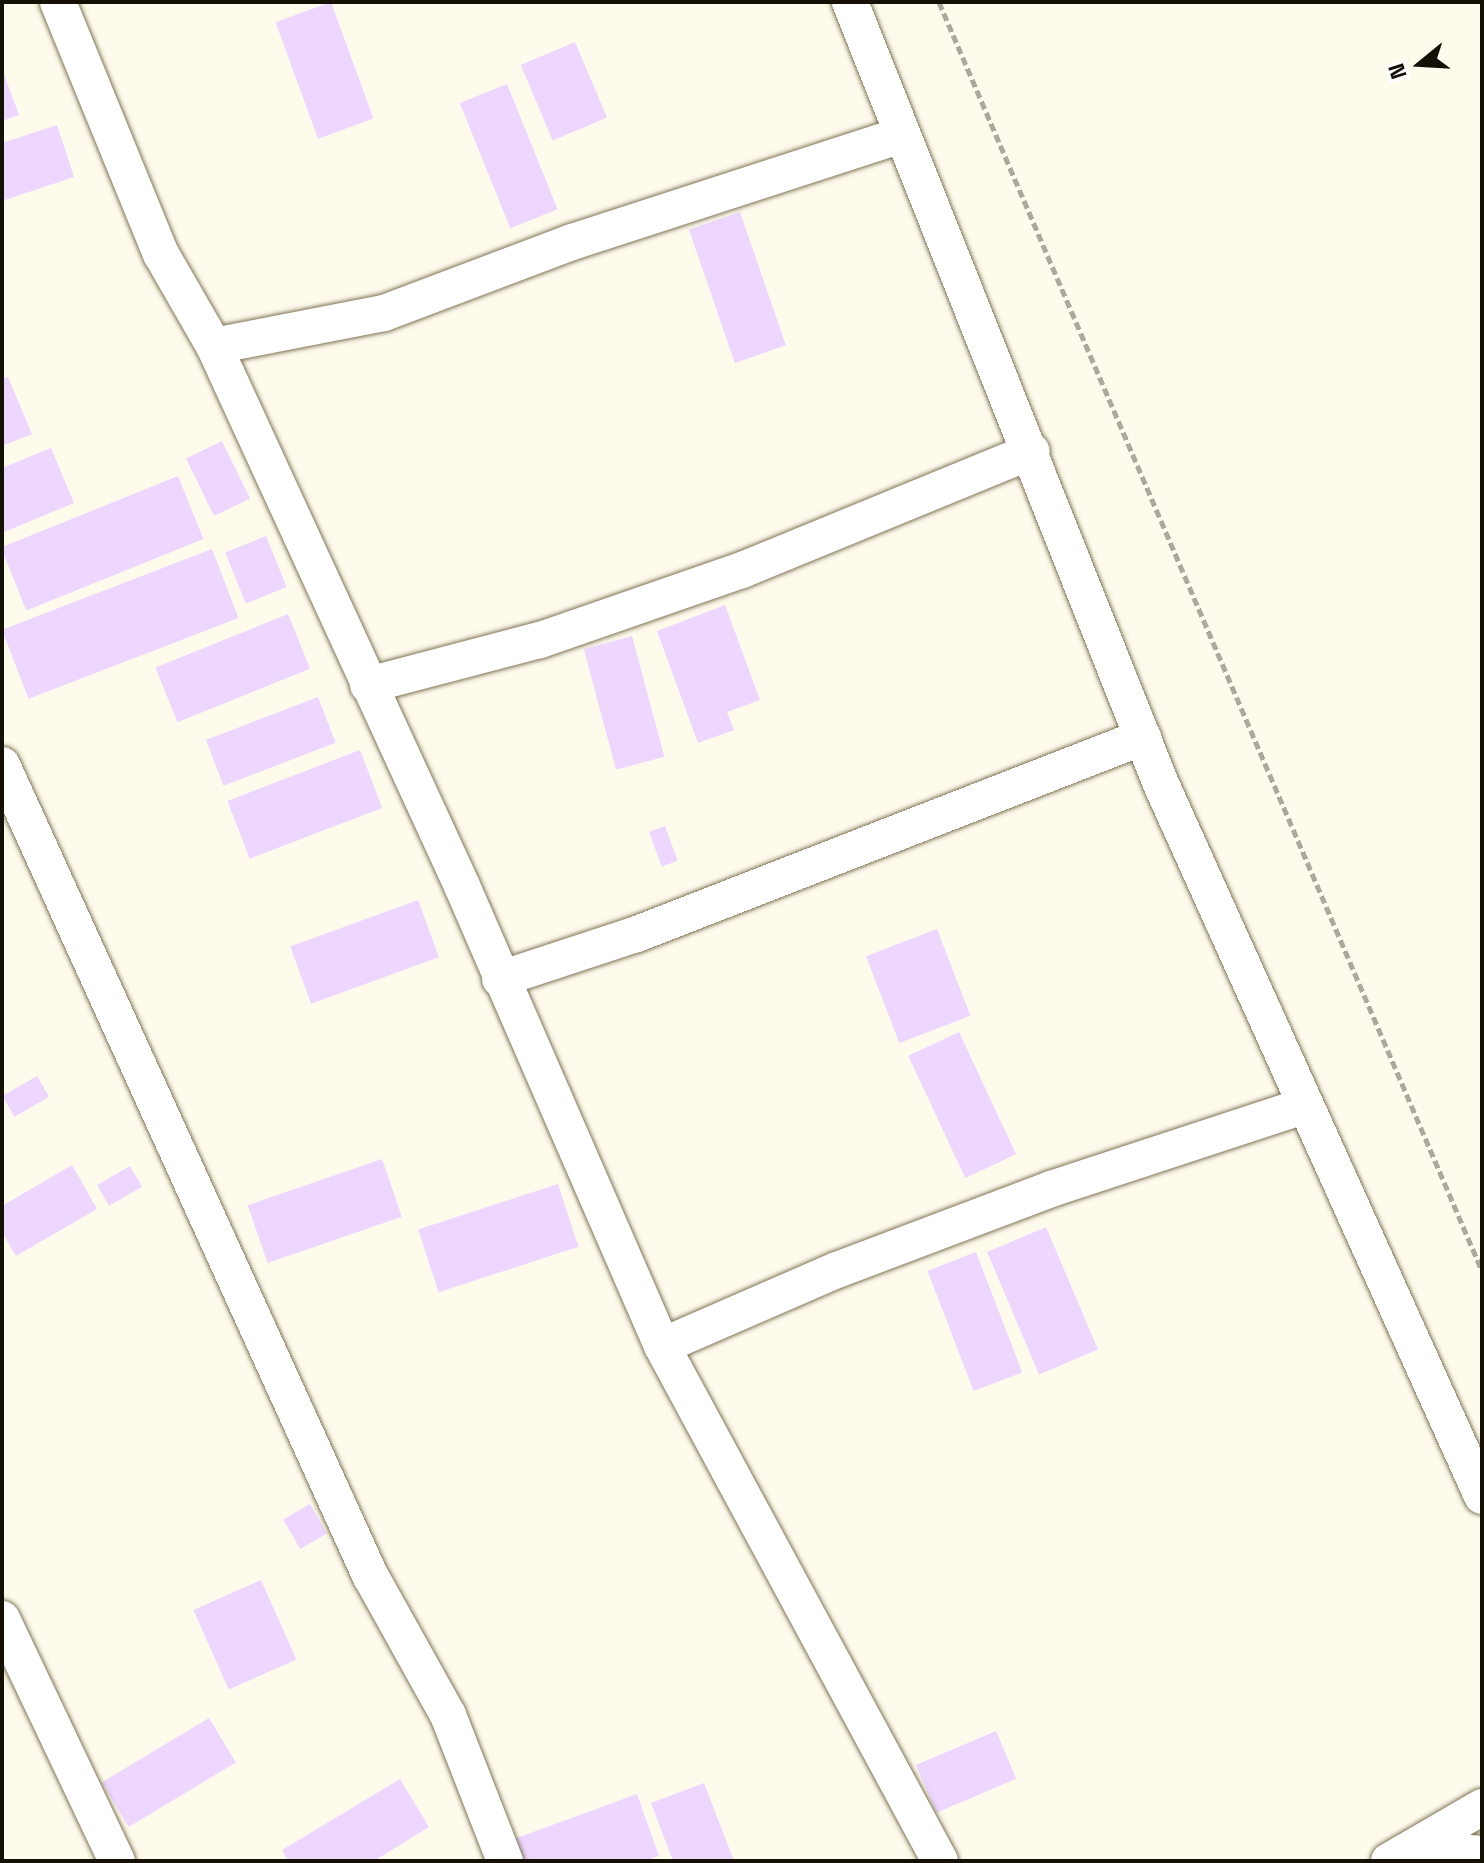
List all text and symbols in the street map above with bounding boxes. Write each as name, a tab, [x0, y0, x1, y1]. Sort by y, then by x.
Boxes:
north arrow	[1380, 24, 1460, 104]
text: N	[1382, 60, 1413, 83]

